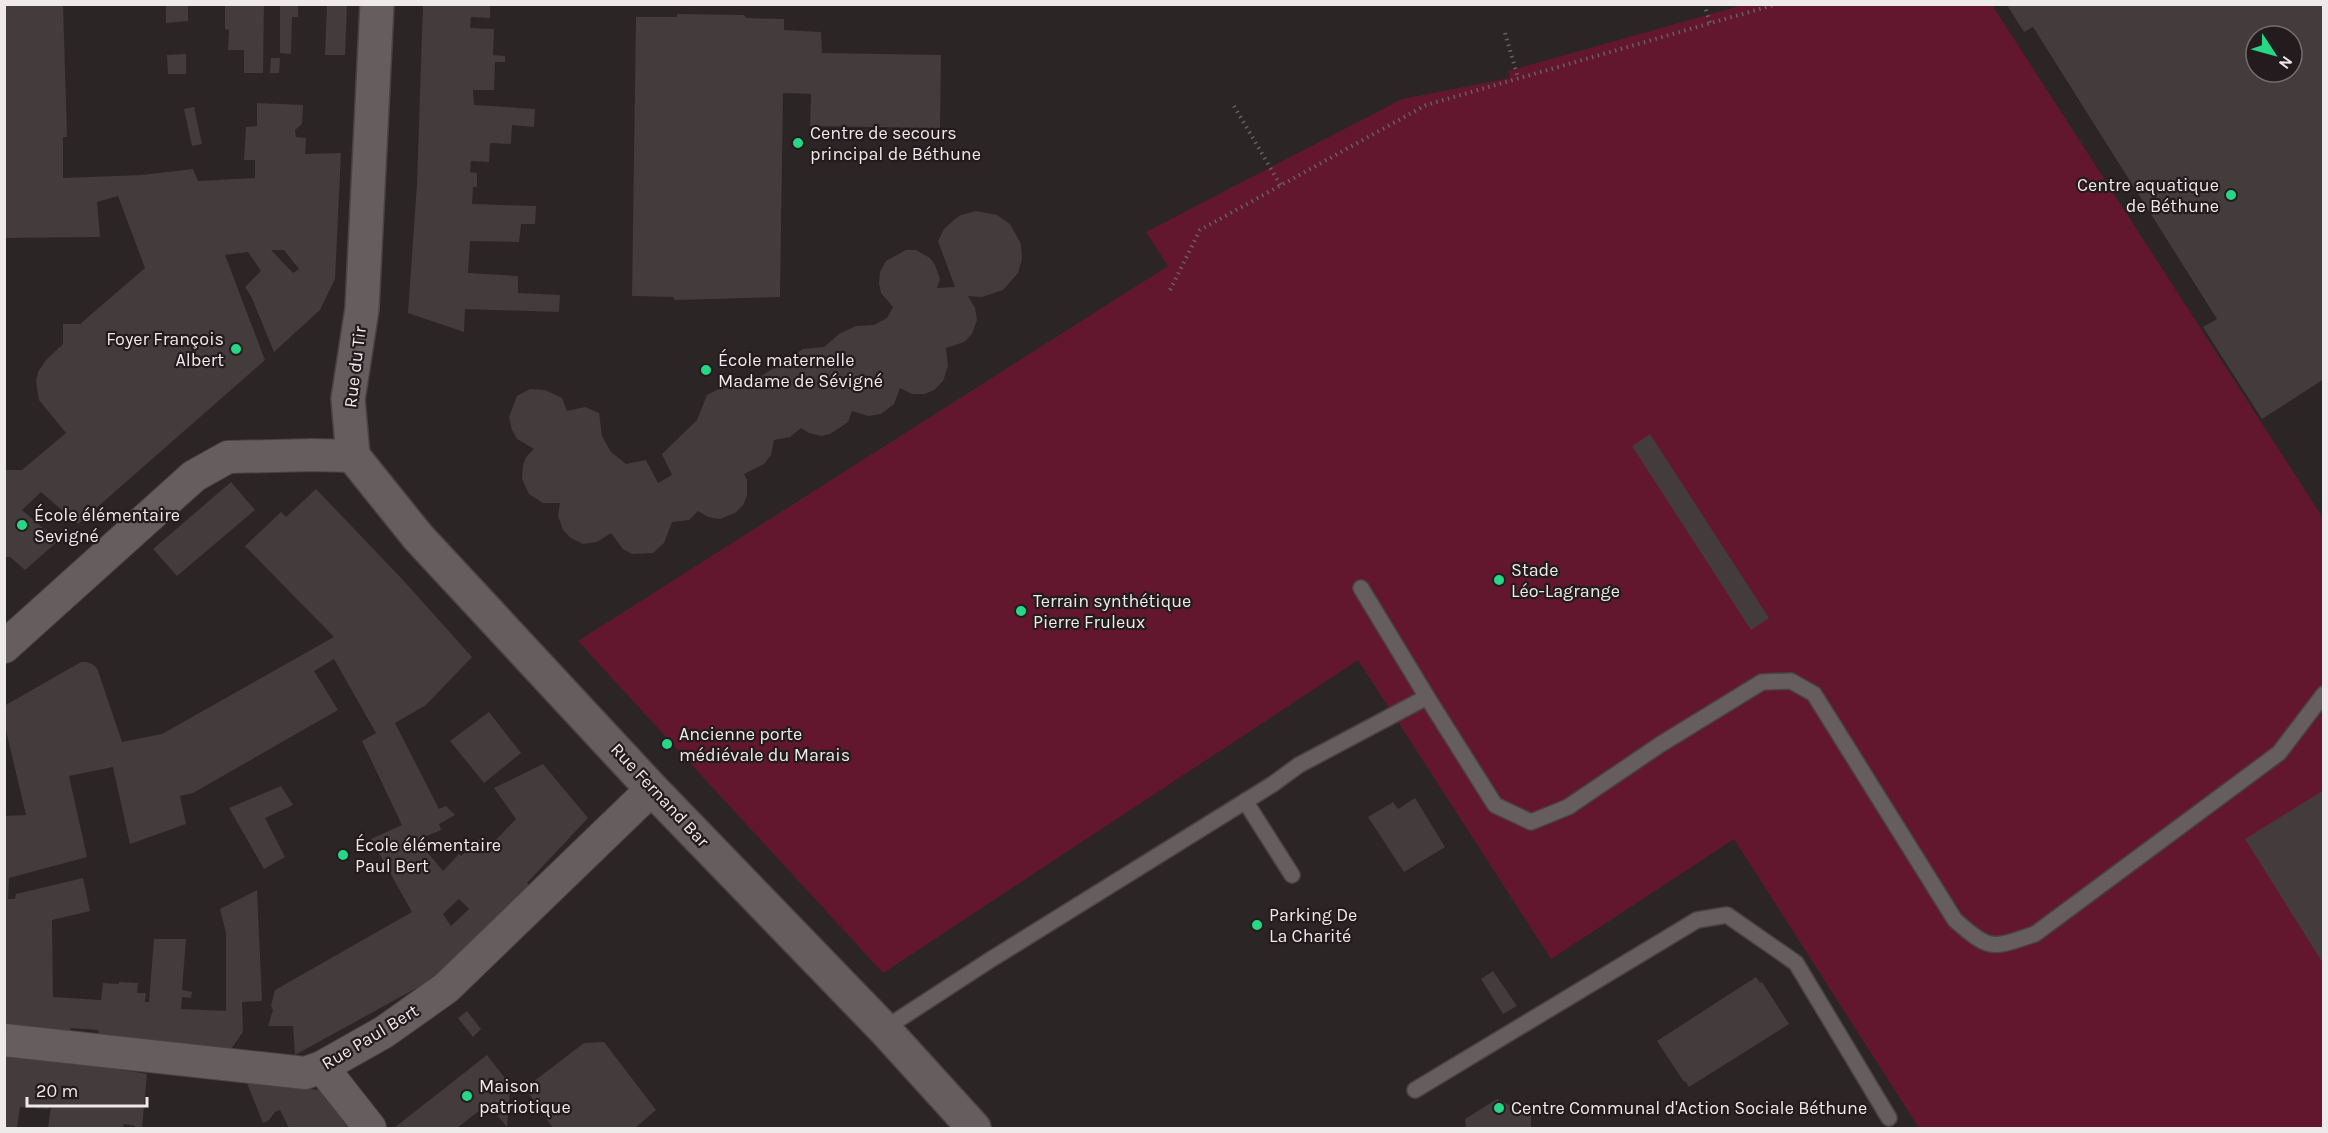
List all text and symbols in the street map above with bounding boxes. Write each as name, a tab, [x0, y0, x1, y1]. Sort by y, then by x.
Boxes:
north arrow	[2244, 24, 2304, 84]
text: N	[2275, 52, 2297, 73]
place label: Centre de secours principal de Béthune	[810, 122, 981, 165]
marker: Centre de secours principal de Béthune	[791, 136, 805, 150]
place label: Centre aquatique de Béthune	[2077, 174, 2219, 217]
marker: Centre aquatique de Béthune	[2224, 188, 2238, 202]
street label: Rue du Tir	[339, 324, 371, 409]
place label: Foyer François Albert	[106, 328, 224, 371]
marker: Foyer François Albert	[229, 342, 243, 356]
place label: École maternelle Madame de Sévigné	[718, 348, 883, 392]
marker: École maternelle Madame de Sévigné	[699, 363, 713, 377]
place label: École élémentaire Sevigné	[34, 503, 180, 547]
marker: École élémentaire Sevigné	[15, 518, 29, 532]
place label: Stade Léo-Lagrange	[1511, 559, 1620, 602]
marker: Stade Léo-Lagrange	[1492, 573, 1506, 587]
place label: Terrain synthétique Pierre Fruleux	[1033, 590, 1191, 633]
marker: Terrain synthétique Pierre Fruleux	[1014, 604, 1028, 618]
place label: Ancienne porte médiévale du Marais	[679, 723, 850, 766]
marker: Ancienne porte médiévale du Marais	[660, 737, 674, 751]
street label: Rue Fernand Bar	[606, 738, 714, 852]
place label: École élémentaire Paul Bert	[355, 833, 501, 877]
marker: École élémentaire Paul Bert	[336, 848, 350, 862]
place label: Parking De La Charité	[1269, 904, 1357, 947]
marker: Parking De La Charité	[1250, 918, 1264, 932]
street label: Rue Paul Bert	[318, 999, 423, 1075]
scale bar	[27, 1070, 147, 1108]
place label: Maison patriotique	[479, 1075, 571, 1118]
text: 20 m	[36, 1080, 78, 1102]
marker: Maison patriotique	[460, 1089, 474, 1103]
place label: Centre Communal d'Action Sociale Béthune	[1511, 1097, 1867, 1119]
marker: Centre Communal d'Action Sociale Béthune	[1492, 1101, 1506, 1115]

